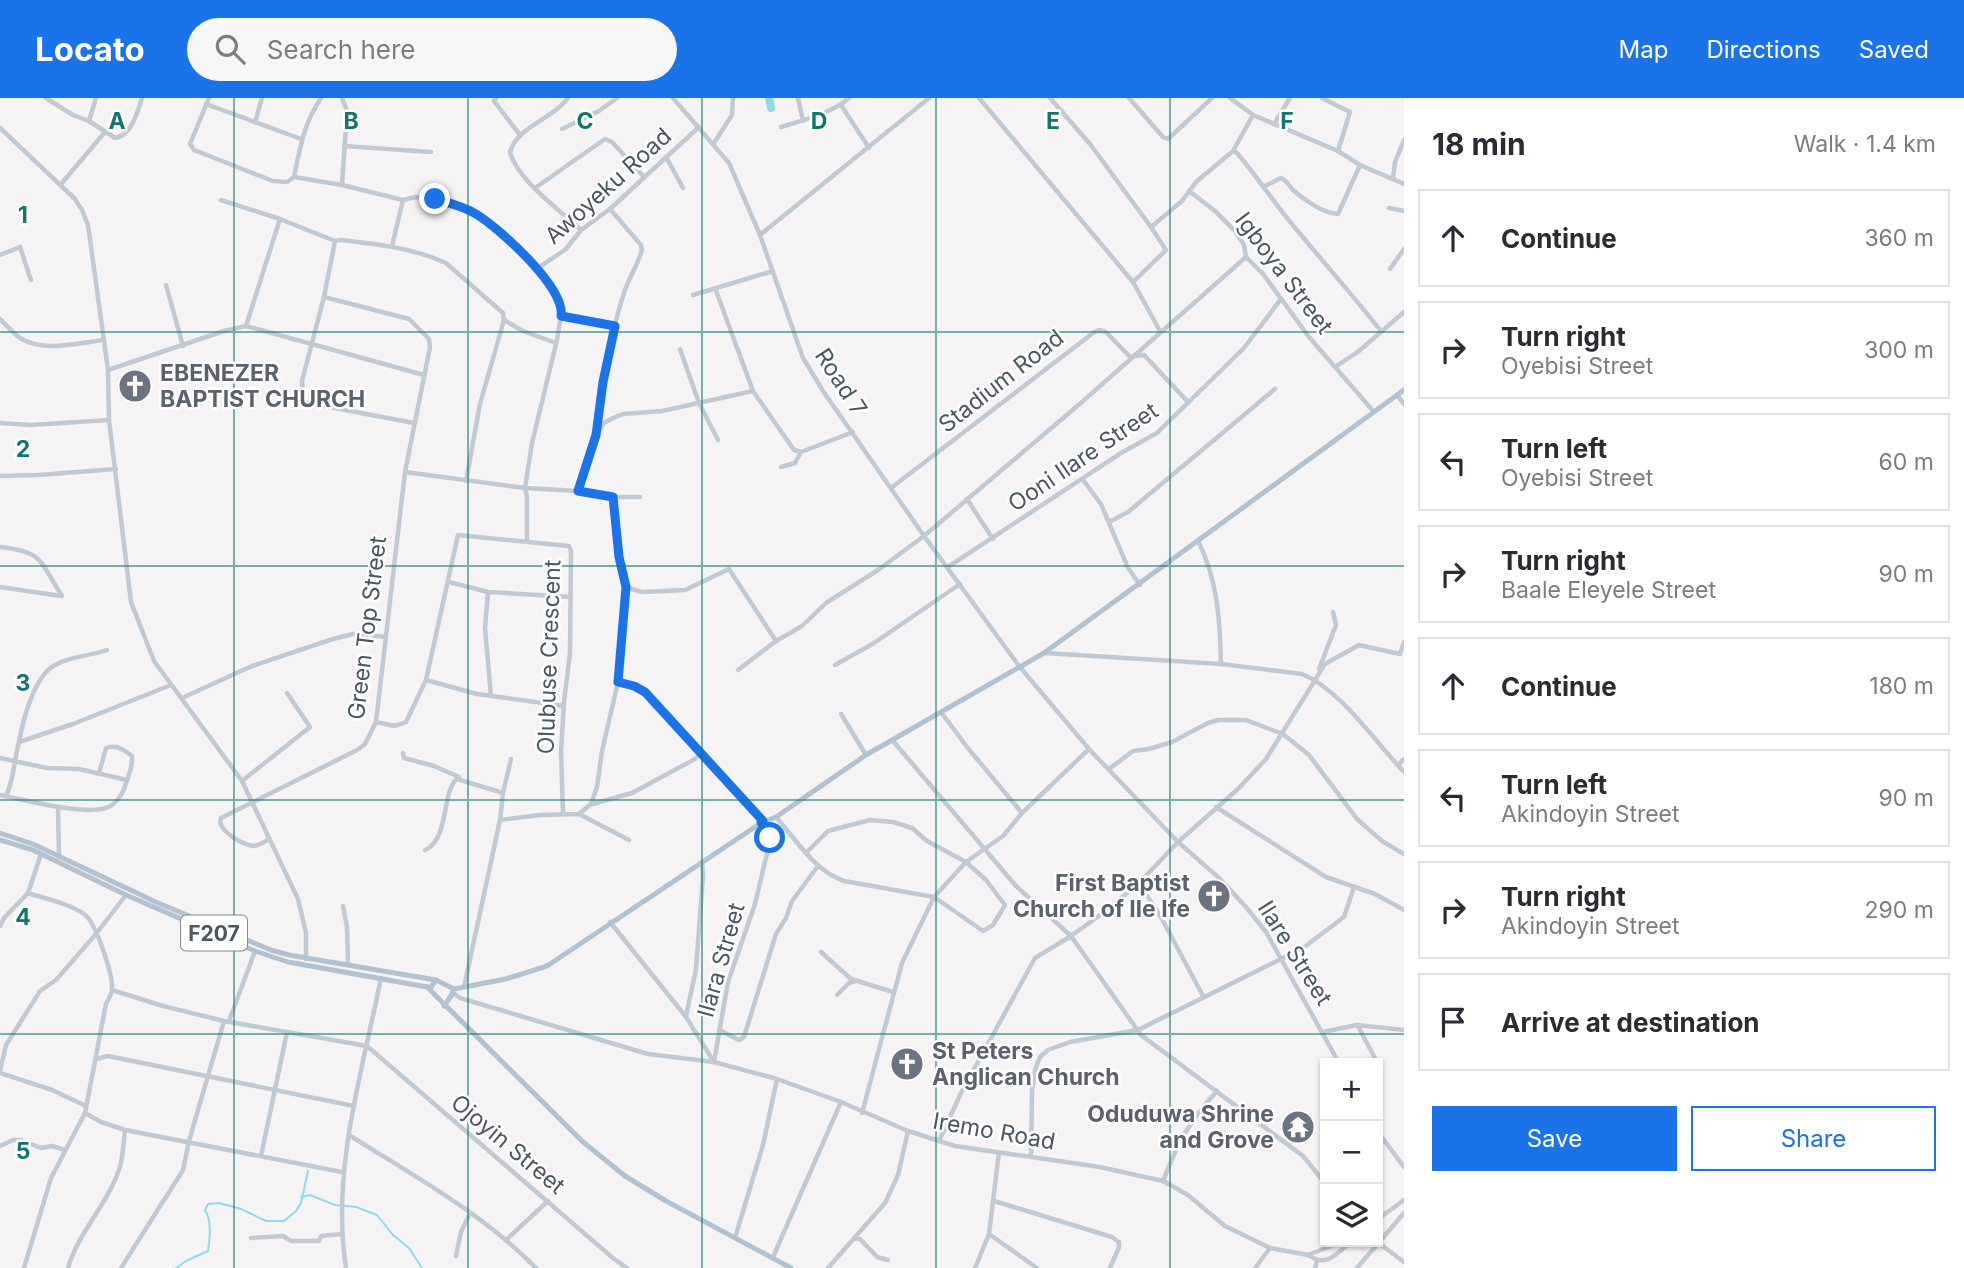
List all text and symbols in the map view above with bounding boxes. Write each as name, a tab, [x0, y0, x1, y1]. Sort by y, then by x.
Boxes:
search box	[187, 18, 677, 81]
text: Locato	[35, 29, 145, 69]
icon: search	[211, 30, 249, 68]
text: Search here	[267, 34, 415, 65]
text: Map	[1619, 35, 1668, 64]
text: Directions	[1706, 35, 1821, 64]
text: Saved	[1859, 35, 1929, 64]
text: A	[108, 107, 126, 135]
text: B	[343, 107, 359, 135]
text: C	[576, 107, 594, 135]
text: D	[811, 107, 827, 135]
text: E	[1046, 107, 1060, 135]
text: F	[1280, 107, 1294, 135]
street label: Awoyeku Road	[539, 122, 677, 250]
text: 18 min	[1432, 126, 1526, 162]
text: Walk · 1.4 km	[1794, 130, 1936, 158]
route end	[419, 183, 450, 214]
text: 1	[18, 201, 28, 229]
street label: Igboya Street	[1229, 207, 1339, 340]
icon: ahead	[1434, 219, 1472, 257]
text: Continue	[1501, 223, 1617, 254]
text: 360 m	[1864, 224, 1934, 252]
text: Turn right	[1501, 321, 1626, 352]
street label: Stadium Road	[933, 324, 1069, 438]
icon: right	[1434, 331, 1472, 369]
text: 300 m	[1864, 336, 1934, 364]
street label: Road 7	[809, 343, 873, 421]
text: Oyebisi Street	[1501, 352, 1653, 380]
place label: EBENEZER BAPTIST CHURCH	[160, 359, 365, 413]
church icon: EBENEZER BAPTIST CHURCH	[116, 367, 154, 405]
street label: Ooni Ilare Street	[1003, 396, 1164, 517]
text: Turn left	[1501, 433, 1607, 464]
text: 2	[16, 435, 30, 463]
icon: left	[1434, 443, 1472, 481]
text: 60 m	[1879, 448, 1934, 476]
text: Oyebisi Street	[1501, 464, 1653, 492]
street label: Green Top Street	[342, 534, 392, 721]
text: Turn right	[1501, 545, 1626, 576]
icon: right	[1434, 555, 1472, 593]
street label: Olubuse Crescent	[532, 559, 566, 755]
text: 90 m	[1879, 560, 1934, 588]
text: Baale Eleyele Street	[1501, 576, 1716, 604]
icon: ahead	[1434, 667, 1472, 705]
text: 3	[16, 669, 30, 697]
text: Continue	[1501, 671, 1617, 702]
text: 180 m	[1869, 672, 1934, 700]
text: Turn left	[1501, 769, 1607, 800]
icon: left	[1434, 779, 1472, 817]
text: 90 m	[1879, 784, 1934, 812]
text: Akindoyin Street	[1501, 800, 1680, 828]
route start	[754, 822, 785, 853]
place label: First Baptist Church of Ile Ife	[1013, 869, 1191, 923]
church icon: First Baptist Church of Ile Ife	[1195, 877, 1233, 915]
text: Turn right	[1501, 881, 1626, 912]
icon: right	[1434, 891, 1472, 929]
street label: Ilare Street	[1252, 896, 1338, 1011]
text: 290 m	[1865, 896, 1934, 924]
street label: Ilara Street	[691, 899, 751, 1020]
text: 4	[15, 903, 31, 931]
text: Akindoyin Street	[1501, 912, 1680, 940]
road number: F207	[181, 916, 247, 950]
icon: arrive	[1434, 1003, 1472, 1041]
text: Arrive at destination	[1501, 1007, 1760, 1038]
place label: St Peters Anglican Church	[932, 1037, 1120, 1091]
church icon: St Peters Anglican Church	[888, 1045, 926, 1083]
map controls	[1320, 1058, 1383, 1247]
button: +	[1320, 1058, 1383, 1121]
street label: Ojoyin Street	[445, 1088, 571, 1200]
place label: Oduduwa Shrine and Grove	[1087, 1100, 1274, 1154]
street label: Iremo Road	[931, 1106, 1057, 1156]
button: Save	[1432, 1106, 1677, 1171]
button: Share	[1691, 1106, 1936, 1171]
temple icon: Oduduwa Shrine and Grove	[1279, 1108, 1317, 1146]
button: −	[1320, 1121, 1383, 1184]
text: 5	[16, 1137, 30, 1165]
button: layers	[1320, 1184, 1383, 1247]

